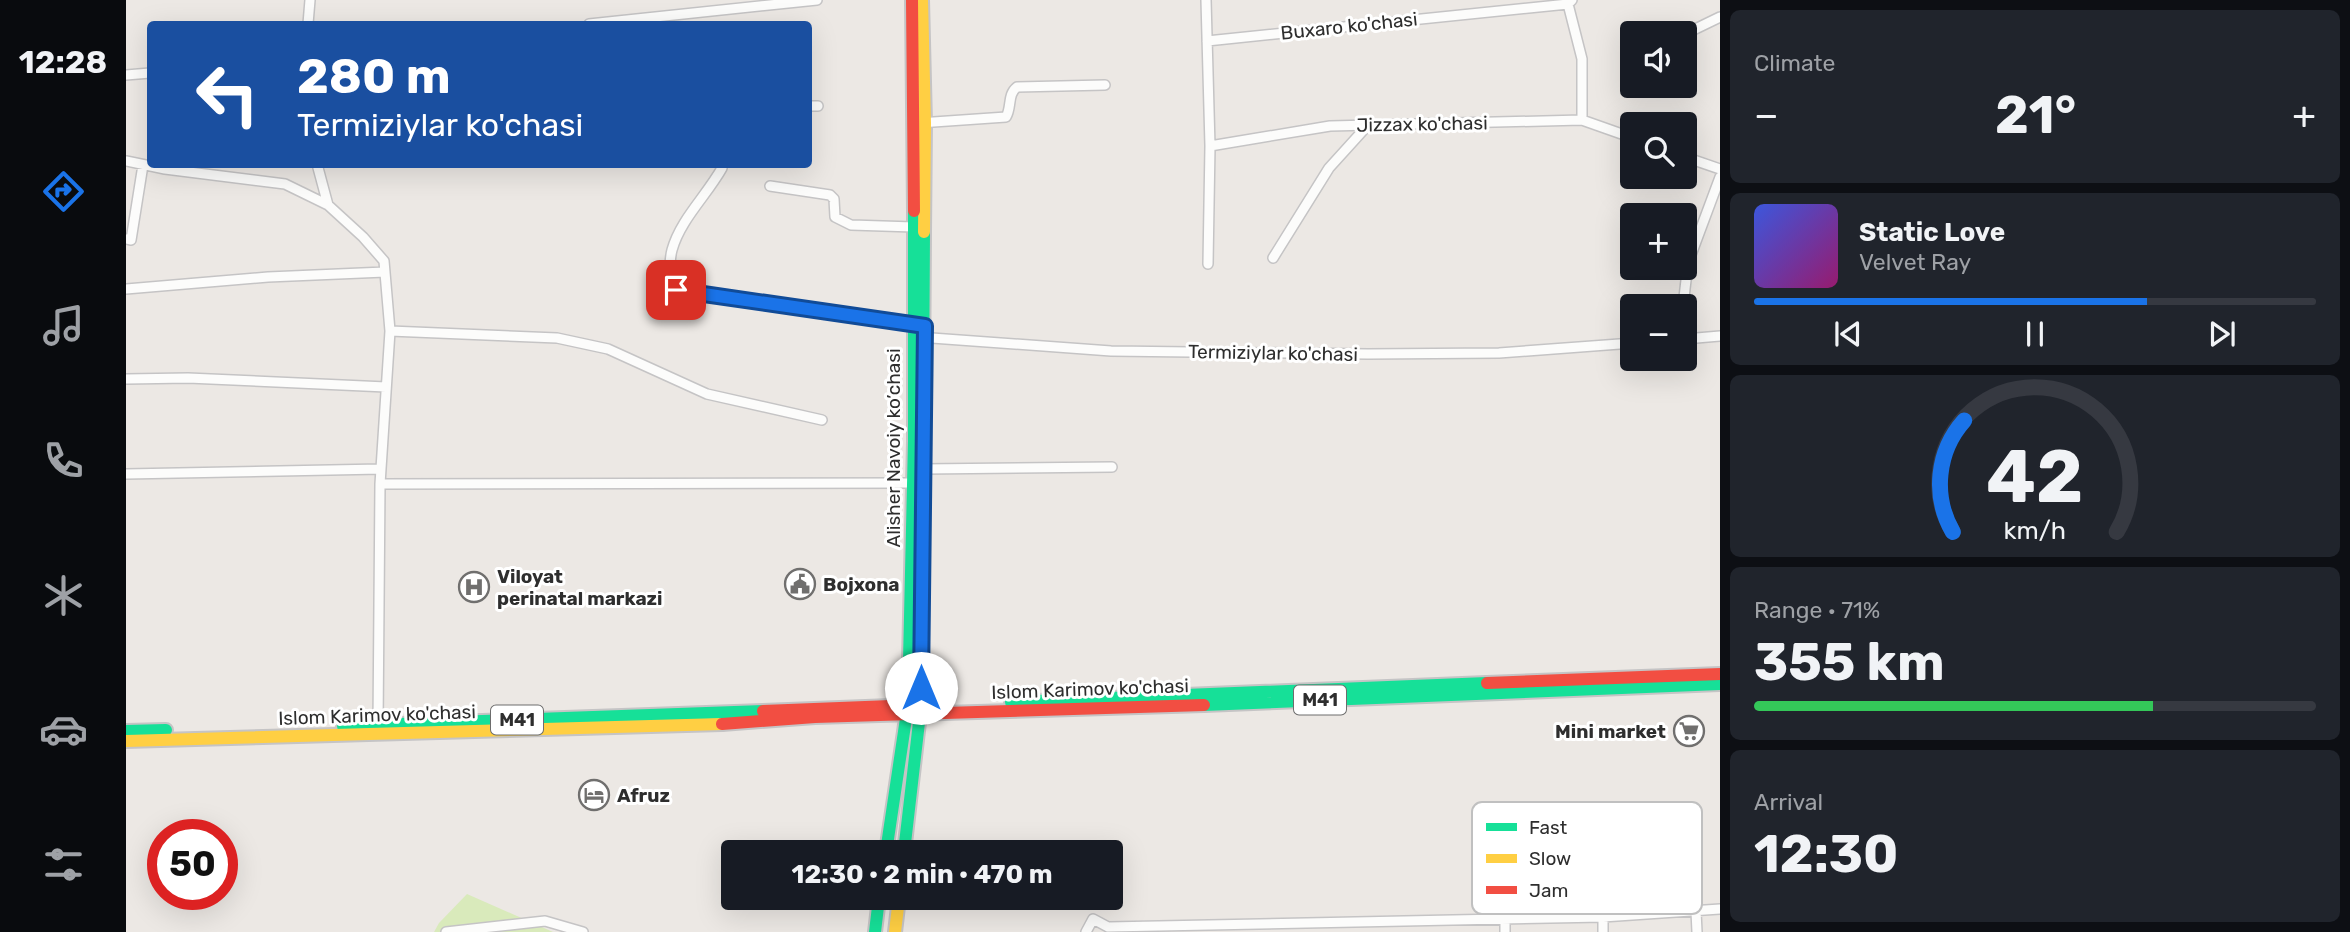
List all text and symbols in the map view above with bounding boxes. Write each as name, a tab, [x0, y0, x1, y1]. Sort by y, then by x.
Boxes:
street label: Buxaro ko'chasi	[1279, 7, 1419, 45]
map controls	[1620, 21, 1697, 371]
button: sound	[1620, 21, 1697, 98]
text: 12:28	[19, 43, 107, 81]
text: 280 m	[297, 47, 451, 105]
icon: left	[182, 49, 273, 140]
text: Climate	[1754, 49, 1835, 77]
text: 21°	[1995, 84, 2076, 146]
text: −	[1754, 92, 1779, 138]
text: +	[2292, 92, 2316, 138]
text: Termiziylar ko'chasi	[297, 106, 583, 144]
street label: Jizzax ko'chasi	[1356, 111, 1488, 137]
button: search	[1620, 112, 1697, 189]
icon: directions	[39, 167, 88, 216]
button: +	[1620, 203, 1697, 280]
text: Static Love	[1859, 217, 2005, 248]
text: Velvet Ray	[1859, 248, 1971, 276]
pin	[646, 260, 706, 320]
icon: arrive	[657, 271, 695, 309]
button: −	[1620, 294, 1697, 371]
icon: music	[39, 301, 88, 350]
icon: previous	[1829, 315, 1867, 353]
icon: pause	[2016, 315, 2054, 353]
icon: next	[2203, 315, 2241, 353]
street label: Termiziylar ko'chasi	[1188, 340, 1358, 366]
street label: Alisher Navoiy ko’chasi	[882, 348, 905, 548]
text: 42	[1986, 434, 2084, 520]
icon: phone	[39, 436, 88, 485]
text: km/h	[2004, 516, 2066, 545]
place label: Viloyat perinatal markazi	[497, 565, 663, 610]
public building icon: Bojxona	[783, 567, 817, 601]
hospital icon: Viloyat perinatal markazi	[457, 570, 491, 604]
icon: climate	[39, 571, 88, 620]
place label: Bojxona	[823, 573, 900, 596]
text: Range · 71%	[1754, 596, 1880, 624]
text: 355 km	[1754, 631, 1945, 693]
position arrow	[884, 651, 958, 725]
street label: Islom Karimov ko'chasi	[991, 674, 1189, 704]
road number: M41	[1294, 686, 1346, 714]
street label: Islom Karimov ko'chasi	[278, 700, 476, 730]
icon: car	[39, 705, 88, 754]
road number: M41	[491, 706, 543, 734]
supermarket icon: Mini market	[1672, 714, 1706, 748]
place label: Mini market	[1555, 720, 1666, 743]
hotel icon: Afruz	[577, 778, 611, 812]
place label: Afruz	[617, 784, 670, 807]
text: Arrival	[1754, 788, 1823, 816]
legend	[1472, 802, 1702, 914]
text: Fast	[1529, 816, 1568, 839]
speed limit sign: 50	[147, 819, 238, 910]
text: 12:30	[1754, 823, 1898, 885]
icon: filters	[39, 840, 88, 889]
text: Slow	[1529, 847, 1571, 870]
text: 12:30 · 2 min · 470 m	[791, 859, 1053, 890]
text: Jam	[1529, 879, 1568, 902]

